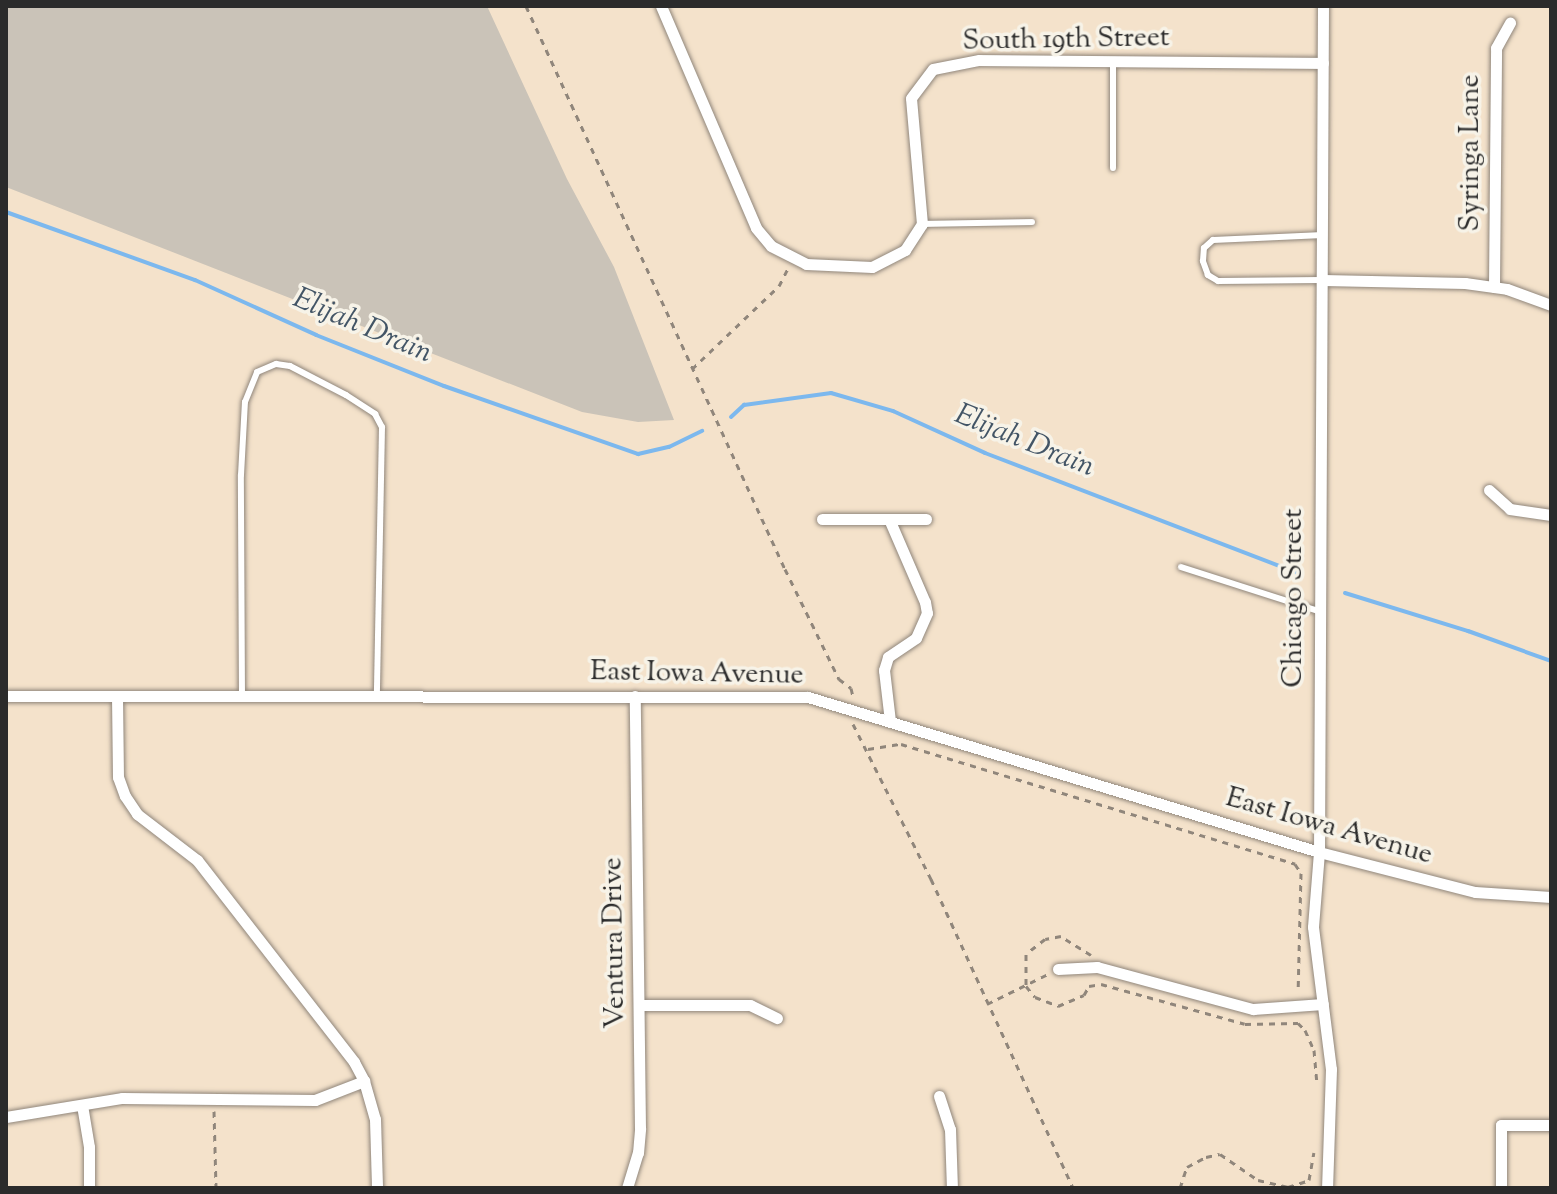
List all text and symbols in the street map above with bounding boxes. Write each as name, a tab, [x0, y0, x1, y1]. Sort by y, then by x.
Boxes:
street label: South 19th Street	[962, 21, 1170, 59]
street label: Syringa Lane	[1454, 75, 1488, 231]
water label: Elijah Drain	[287, 282, 437, 372]
water label: Elijah Drain	[949, 398, 1099, 486]
street label: Chicago Street	[1277, 508, 1311, 688]
street label: East Iowa Avenue	[590, 655, 804, 693]
street label: East Iowa Avenue	[1222, 781, 1436, 873]
street label: Ventura Drive	[597, 857, 633, 1029]

